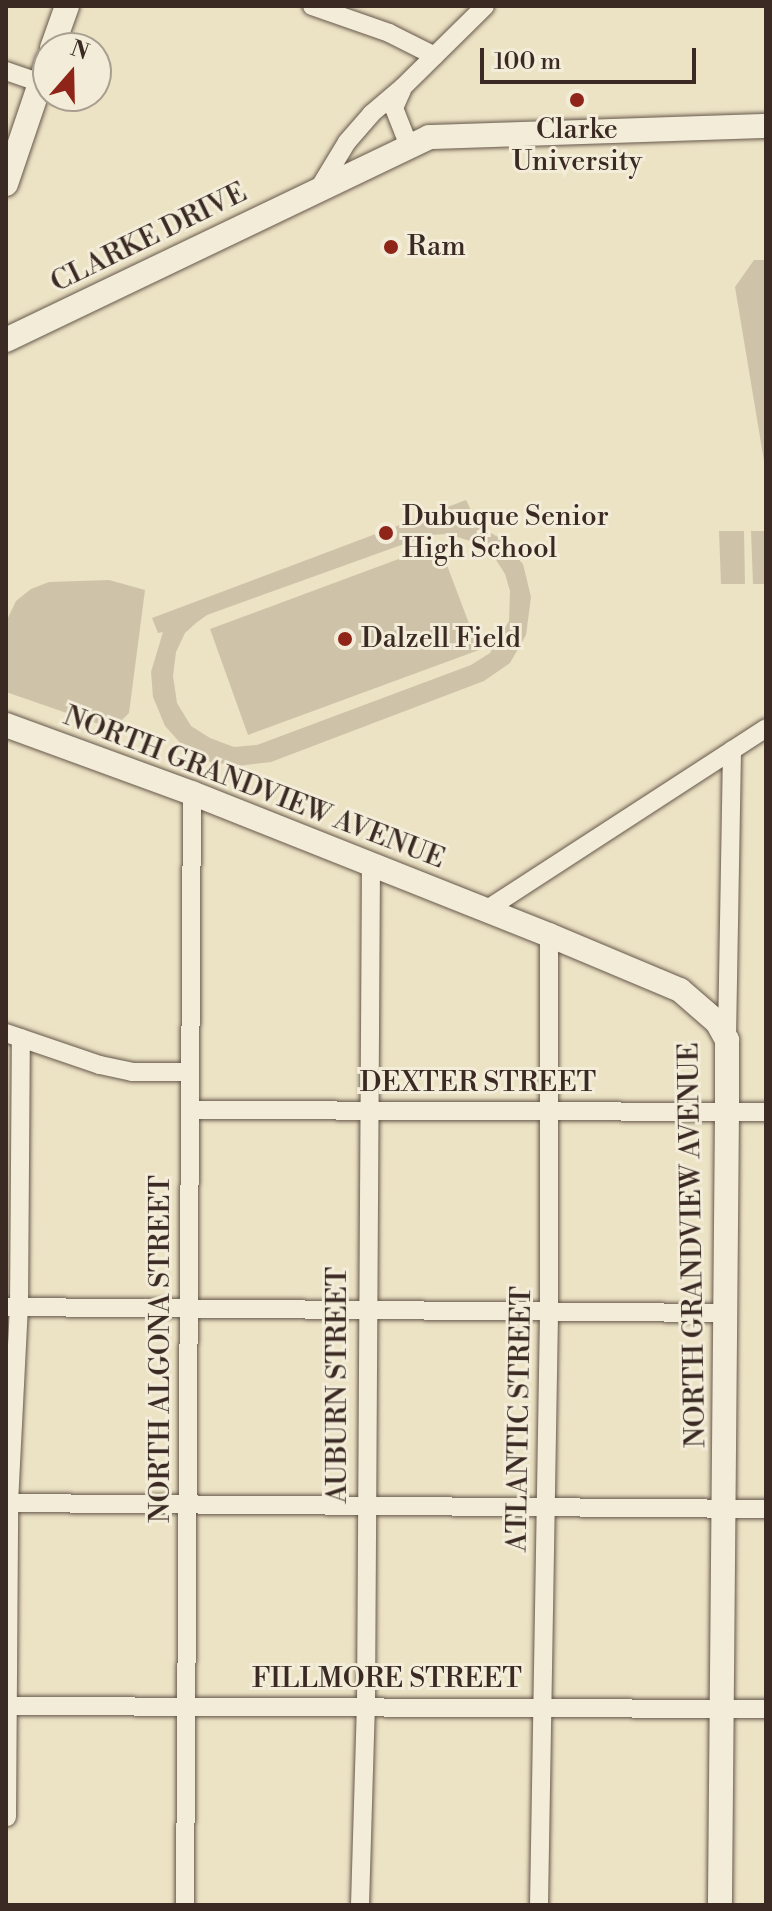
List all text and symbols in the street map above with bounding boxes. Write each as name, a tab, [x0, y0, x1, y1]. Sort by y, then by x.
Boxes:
north arrow	[32, 32, 112, 112]
scale bar	[484, 32, 700, 82]
text: N	[67, 35, 92, 67]
text: 100 m	[494, 47, 561, 77]
marker: Clarke University	[568, 91, 586, 109]
place label: Clarke University	[512, 113, 642, 179]
street label: CLARKE DRIVE	[46, 176, 252, 300]
place label: Ram	[407, 230, 466, 264]
marker: Ram	[382, 238, 400, 256]
place label: Dubuque Senior High School	[402, 500, 609, 566]
marker: Dubuque Senior High School	[377, 524, 395, 542]
place label: Dalzell Field	[361, 622, 521, 656]
marker: Dalzell Field	[336, 630, 354, 648]
street label: NORTH GRANDVIEW AVENUE	[59, 700, 449, 876]
street label: NORTH GRANDVIEW AVENUE	[673, 1042, 713, 1448]
street label: DEXTER STREET	[360, 1066, 596, 1100]
street label: NORTH ALGONA STREET	[144, 1175, 178, 1523]
street label: AUBURN STREET	[321, 1267, 355, 1503]
street label: ATLANTIC STREET	[501, 1286, 539, 1552]
street label: FILLMORE STREET	[252, 1662, 522, 1696]

